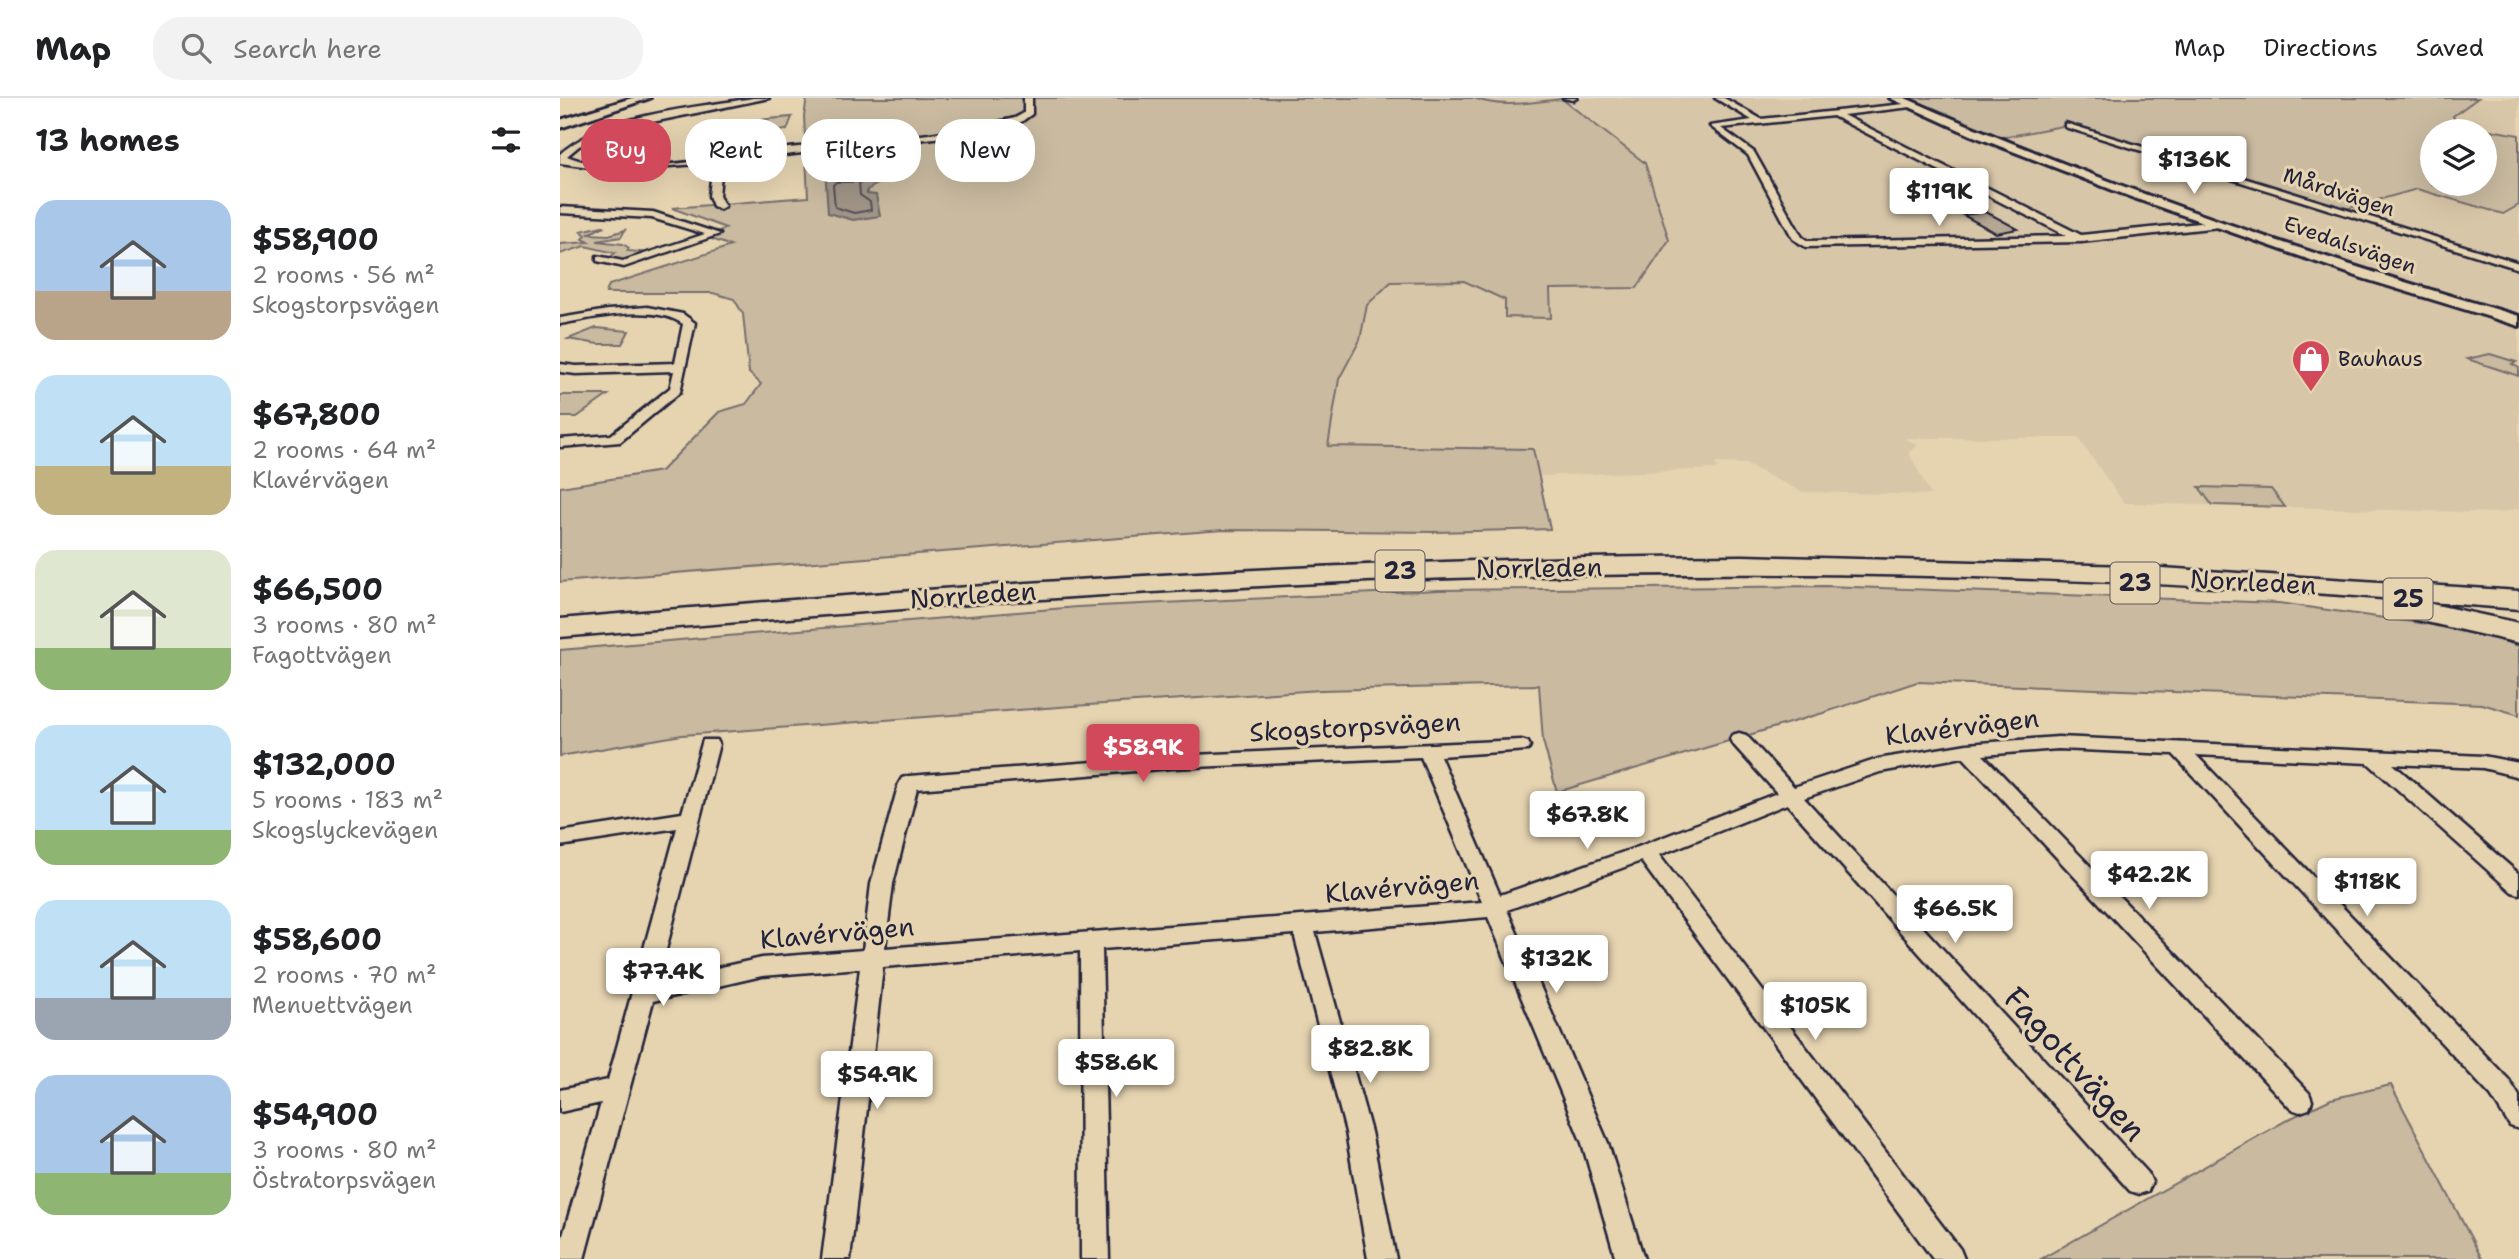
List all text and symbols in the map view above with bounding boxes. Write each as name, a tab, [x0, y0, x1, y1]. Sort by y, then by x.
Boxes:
search box	[153, 17, 643, 80]
text: Map	[35, 26, 111, 71]
icon: search	[177, 29, 215, 67]
text: Search here	[233, 31, 382, 66]
text: Map	[2174, 32, 2225, 64]
text: Directions	[2263, 32, 2378, 64]
text: Saved	[2416, 32, 2484, 64]
chip: Buy	[581, 119, 671, 182]
chip: Rent	[685, 119, 787, 182]
chip: Filters	[801, 119, 921, 182]
chip: New	[935, 119, 1035, 182]
map controls	[2420, 119, 2497, 196]
button: layers	[2420, 119, 2497, 196]
text: 13 homes	[35, 120, 180, 161]
icon: filters	[487, 121, 525, 159]
pin: $136K	[2145, 136, 2243, 196]
text: $136K	[2158, 144, 2230, 174]
street label: Mårdvägen	[2280, 161, 2399, 223]
pin: $119K	[1890, 169, 1988, 228]
text: $119K	[1906, 176, 1972, 206]
street label: Evedalsvägen	[2280, 209, 2420, 281]
text: $58,900	[252, 219, 379, 260]
icon: home	[91, 228, 175, 312]
text: 2 rooms · 56 m²	[252, 260, 435, 290]
text: Skogstorpsvägen	[252, 290, 439, 320]
shop icon: Bauhaus	[2290, 338, 2332, 393]
place label: Bauhaus	[2338, 345, 2423, 373]
text: $67,800	[252, 394, 381, 435]
icon: home	[91, 403, 175, 487]
text: 2 rooms · 64 m²	[252, 435, 436, 465]
text: Klavérvägen	[252, 465, 389, 495]
street label: Norrleden	[1475, 549, 1603, 586]
road number: 23	[1376, 550, 1424, 592]
street label: Norrleden	[2189, 561, 2317, 602]
road number: 23	[2110, 562, 2160, 604]
text: $66,500	[252, 569, 383, 610]
street label: Norrleden	[908, 573, 1037, 616]
icon: home	[91, 578, 175, 662]
road number: 25	[2384, 578, 2432, 620]
text: 3 rooms · 80 m²	[252, 610, 437, 640]
text: Fagottvägen	[252, 640, 392, 670]
street label: Klavérvägen	[1883, 700, 2041, 753]
street label: Skogstorpsvägen	[1248, 703, 1462, 750]
pin: $58.9K	[1086, 724, 1200, 784]
text: $58.9K	[1102, 732, 1184, 762]
text: $132,000	[252, 744, 396, 785]
icon: home	[91, 753, 175, 837]
text: 5 rooms · 183 m²	[252, 785, 443, 815]
pin: $67.8K	[1530, 792, 1644, 851]
text: $67.8K	[1546, 799, 1628, 829]
text: Skogslyckevägen	[252, 815, 438, 845]
pin: $42.2K	[2092, 852, 2206, 911]
pin: $118K	[2318, 858, 2416, 918]
text: $42.2K	[2107, 859, 2191, 889]
street label: Klavérvägen	[1323, 862, 1481, 911]
text: $118K	[2333, 866, 2401, 896]
pin: $66.5K	[1898, 886, 2012, 945]
text: $66.5K	[1913, 893, 1997, 923]
street label: Klavérvägen	[758, 908, 916, 957]
text: $58,600	[252, 919, 382, 960]
icon: home	[91, 928, 175, 1012]
pin: $132K	[1507, 936, 1605, 995]
text: $132K	[1520, 943, 1592, 973]
pin: $77.4K	[606, 948, 720, 1008]
text: $77.4K	[622, 956, 704, 986]
text: 2 rooms · 70 m²	[252, 960, 437, 990]
street label: Fagottvägen	[1994, 977, 2156, 1150]
pin: $105K	[1766, 982, 1864, 1042]
text: Menuettvägen	[252, 990, 413, 1020]
text: $105K	[1780, 990, 1850, 1020]
pin: $82.8K	[1313, 1026, 1427, 1085]
text: $82.8K	[1327, 1033, 1413, 1063]
pin: $58.6K	[1059, 1040, 1173, 1099]
text: $58.6K	[1074, 1047, 1158, 1077]
pin: $54.9K	[820, 1052, 934, 1111]
text: $54.9K	[837, 1059, 917, 1089]
text: $54,900	[252, 1094, 378, 1135]
icon: home	[91, 1103, 175, 1187]
text: 3 rooms · 80 m²	[252, 1135, 437, 1165]
text: Östratorpsvägen	[252, 1165, 436, 1195]

